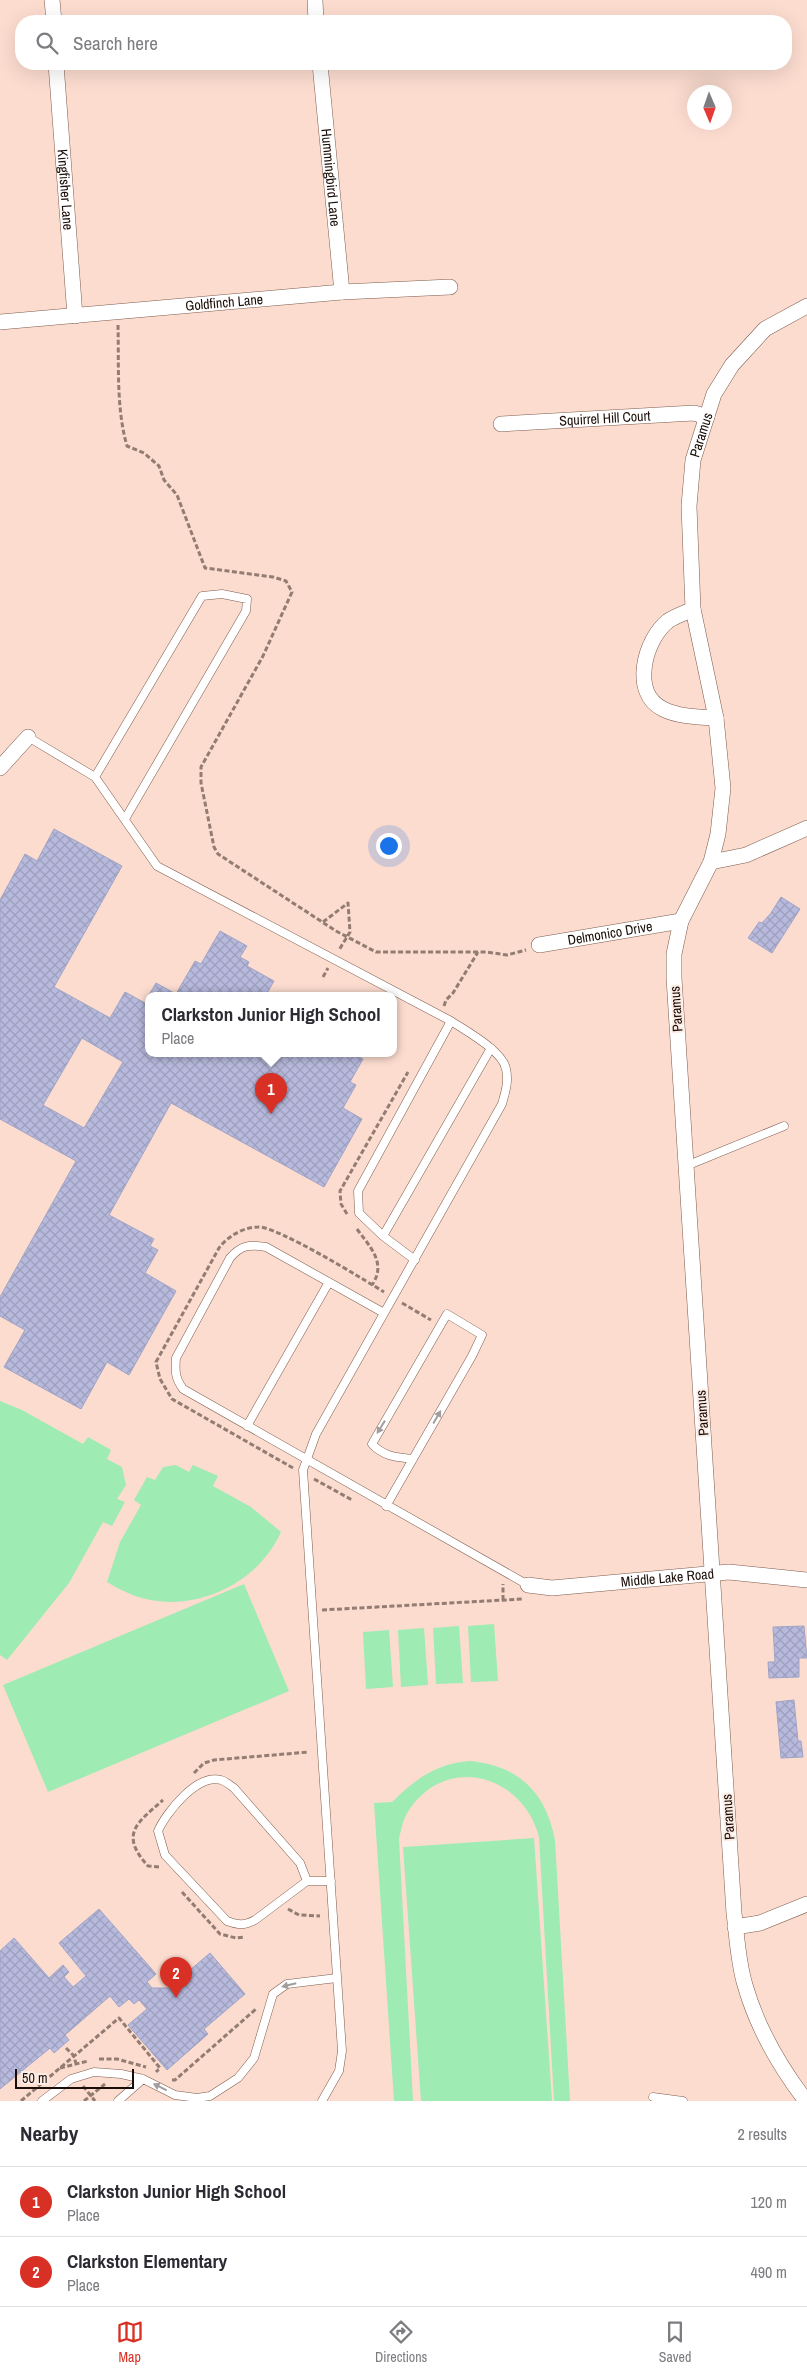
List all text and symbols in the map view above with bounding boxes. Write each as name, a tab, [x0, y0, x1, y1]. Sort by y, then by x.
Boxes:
search box	[15, 15, 792, 70]
icon: search	[33, 29, 61, 57]
text: Search here	[73, 30, 158, 56]
north arrow	[687, 85, 732, 130]
street label: Hummingbird Lane	[317, 128, 345, 227]
street label: Kingfisher Lane	[53, 148, 77, 231]
street label: Goldfinch Lane	[185, 290, 264, 315]
street label: Squirrel Hill Court	[559, 406, 651, 430]
street label: Paramus	[685, 410, 717, 460]
your location	[376, 833, 402, 859]
street label: Delmonico Drive	[566, 917, 654, 949]
street label: Paramus	[665, 985, 687, 1033]
popup	[145, 992, 397, 1057]
text: Clarkston Junior High School	[161, 1001, 381, 1027]
text: Place	[161, 1027, 194, 1049]
pin: 1	[255, 1073, 287, 1114]
street label: Paramus	[691, 1389, 713, 1437]
one-way arrow	[433, 1410, 442, 1423]
one-way arrow	[376, 1421, 386, 1434]
street label: Middle Lake Road	[620, 1564, 715, 1591]
street label: Paramus	[717, 1793, 739, 1841]
pin: 2	[160, 1957, 192, 1998]
one-way arrow	[282, 1981, 297, 1989]
scale bar	[15, 2066, 134, 2089]
text: 50 m	[22, 2069, 48, 2087]
one-way arrow	[153, 2083, 167, 2091]
text: Nearby	[20, 2119, 78, 2148]
text: 2 results	[737, 2123, 787, 2145]
text: Clarkston Junior High School	[67, 2178, 286, 2204]
text: 1	[32, 2191, 40, 2213]
text: 120 m	[751, 2191, 787, 2213]
text: Place	[67, 2204, 100, 2226]
text: Clarkston Elementary	[67, 2248, 227, 2274]
text: 2	[32, 2261, 40, 2283]
text: 490 m	[751, 2261, 787, 2283]
text: Place	[67, 2274, 100, 2296]
tab: Map	[116, 2318, 144, 2366]
tab: Directions	[375, 2318, 427, 2366]
tab: Saved	[659, 2318, 691, 2366]

